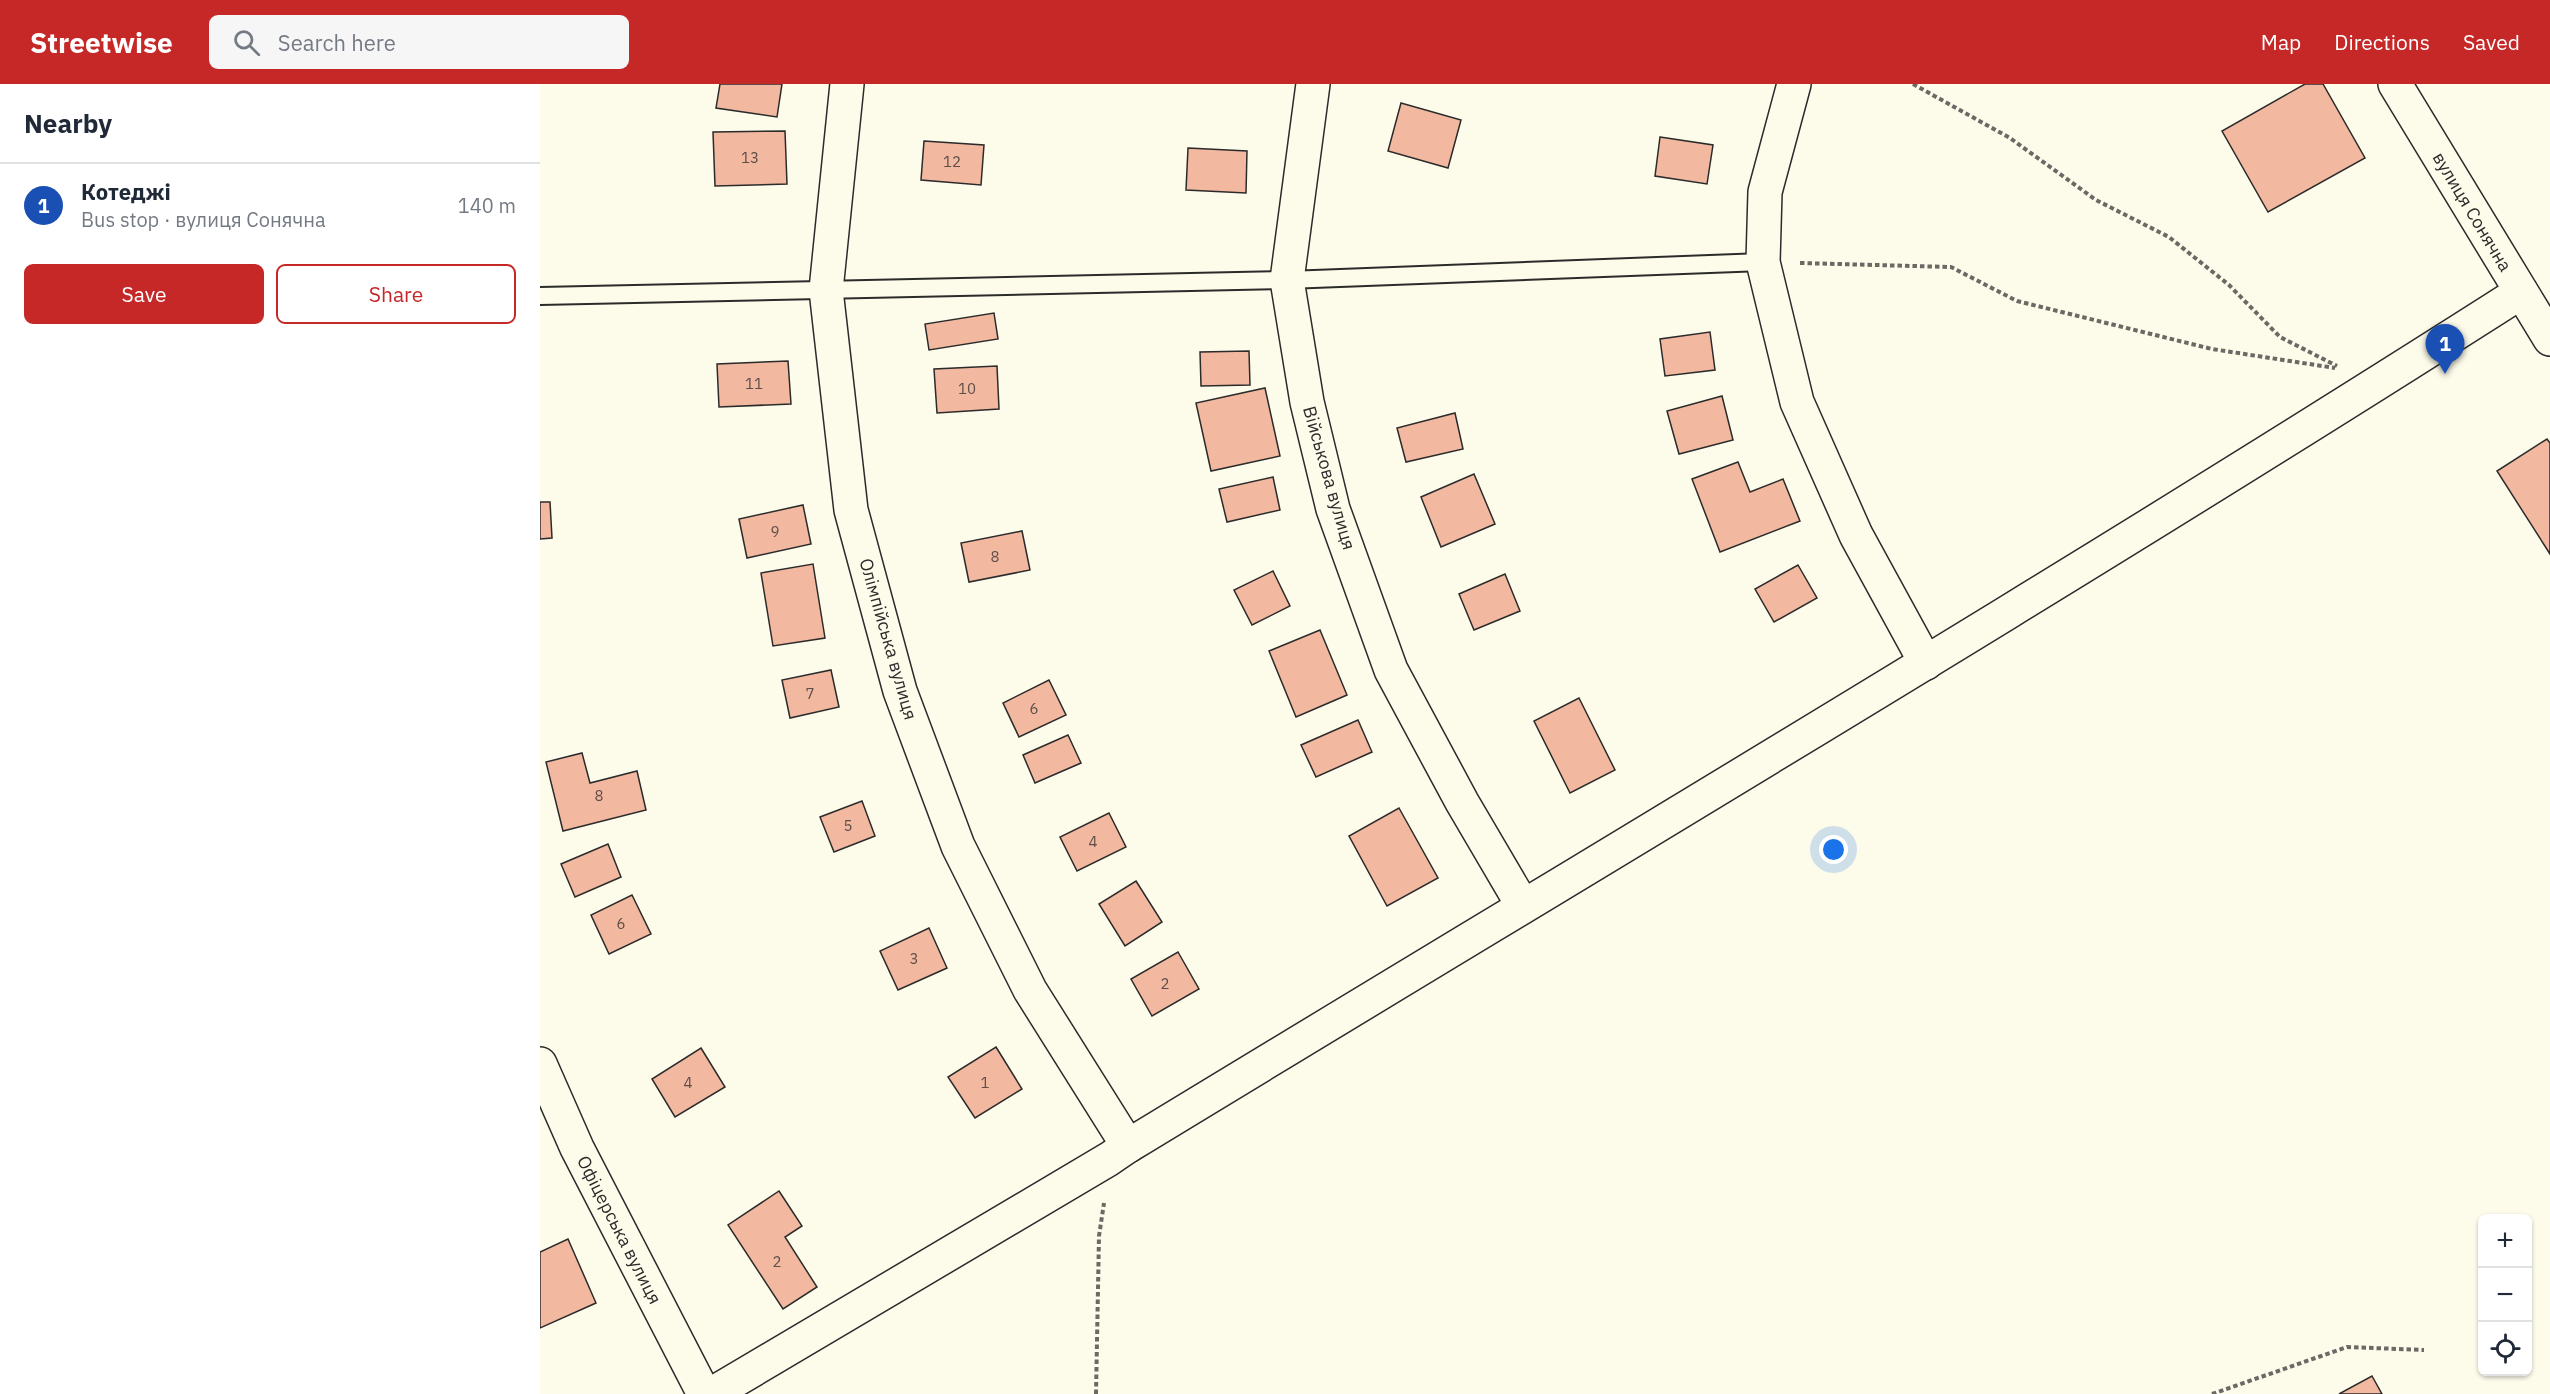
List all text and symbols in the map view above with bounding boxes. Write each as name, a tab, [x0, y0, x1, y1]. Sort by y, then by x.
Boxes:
search box	[209, 15, 629, 69]
text: Streetwise	[30, 24, 173, 61]
icon: search	[230, 26, 263, 59]
text: Search here	[278, 28, 396, 57]
text: Map	[2261, 28, 2301, 56]
text: Directions	[2334, 28, 2430, 56]
text: Saved	[2463, 28, 2520, 56]
text: Nearby	[24, 106, 112, 140]
house number: 13	[741, 148, 759, 167]
street label: вулиця Сонячна	[2428, 148, 2517, 276]
house number: 12	[943, 152, 961, 171]
text: Котеджі	[81, 177, 171, 206]
text: 1	[38, 192, 50, 219]
text: 140 m	[458, 192, 516, 219]
text: Bus stop · вулиця Сонячна	[81, 206, 326, 233]
button: Save	[24, 264, 264, 324]
button: Share	[276, 264, 516, 324]
pin: 1	[2426, 324, 2464, 374]
house number: 11	[745, 374, 763, 393]
house number: 10	[958, 379, 976, 398]
street label: Військова вулиця	[1298, 403, 1361, 552]
house number: 9	[770, 522, 780, 541]
house number: 8	[990, 547, 1000, 566]
street label: Олімпійська вулиця	[854, 555, 923, 722]
house number: 7	[805, 684, 815, 703]
house number: 6	[1029, 699, 1039, 718]
house number: 8	[594, 786, 604, 805]
house number: 5	[843, 816, 853, 835]
house number: 4	[1088, 832, 1098, 851]
your location	[1819, 835, 1848, 864]
house number: 6	[616, 914, 626, 933]
house number: 3	[909, 949, 919, 968]
house number: 2	[1160, 974, 1170, 993]
house number: 4	[683, 1073, 693, 1092]
house number: 1	[980, 1073, 990, 1092]
street label: Офіцерська вулиця	[572, 1152, 667, 1308]
map controls	[2478, 1214, 2532, 1376]
button: +	[2478, 1214, 2532, 1268]
house number: 2	[772, 1252, 782, 1271]
button: −	[2478, 1268, 2532, 1322]
button: locate	[2478, 1322, 2532, 1376]

